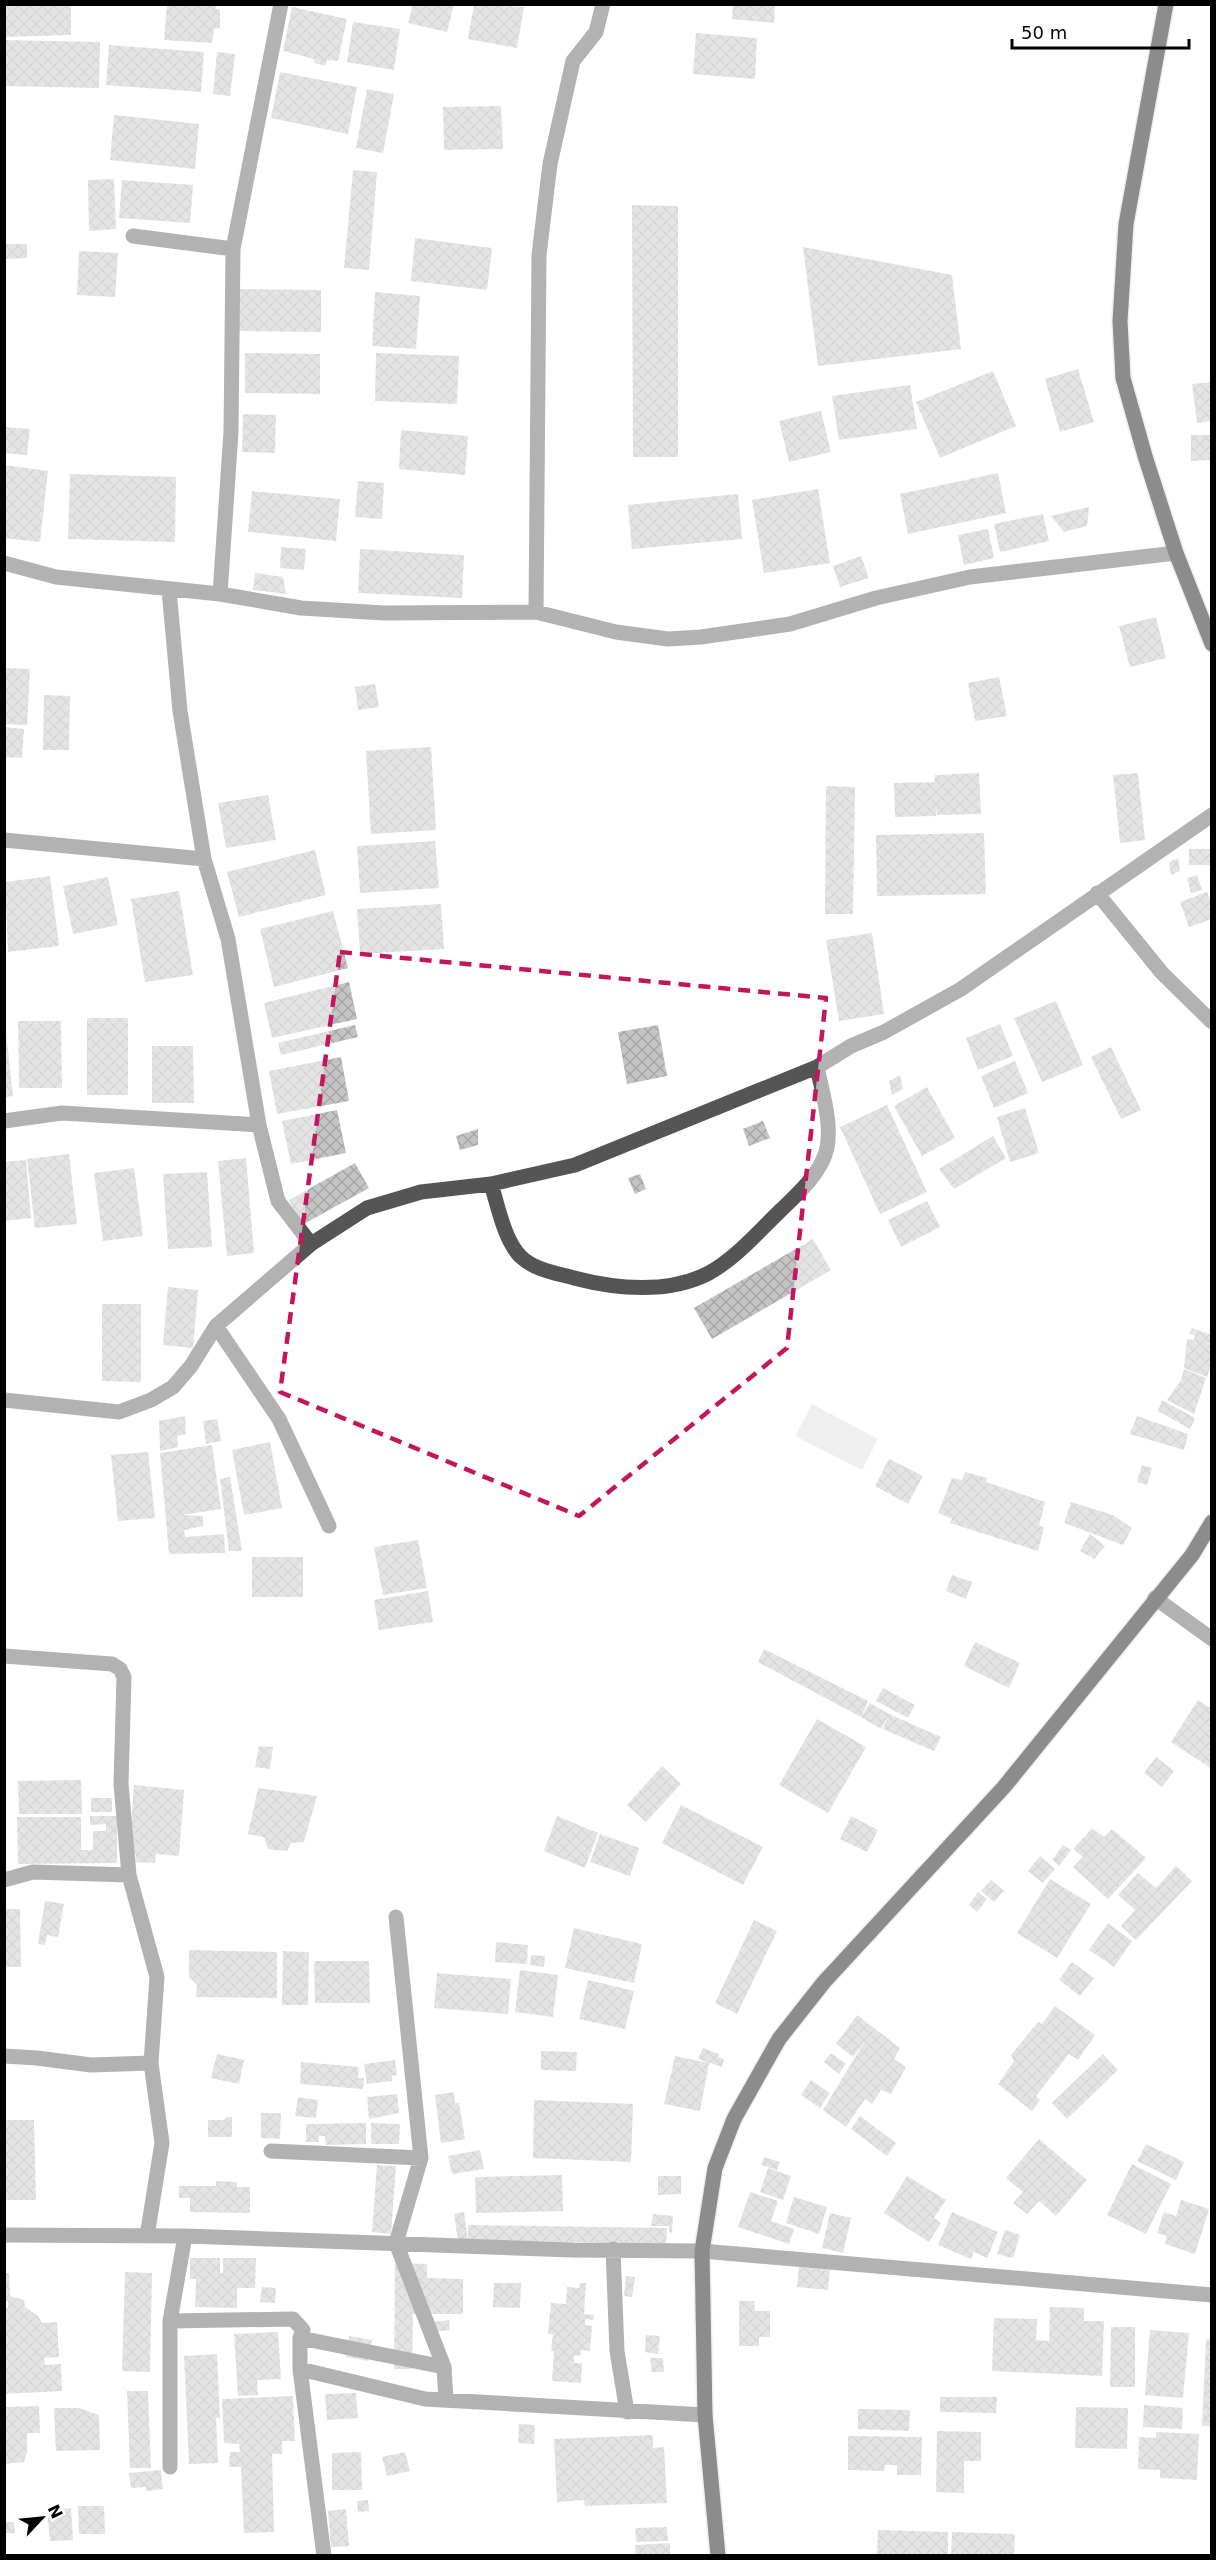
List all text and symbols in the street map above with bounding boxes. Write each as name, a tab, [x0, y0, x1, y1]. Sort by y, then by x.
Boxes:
scale bar	[1012, 12, 1189, 50]
text: 50 m	[1021, 22, 1067, 43]
north arrow	[12, 2488, 72, 2548]
text: N	[44, 2501, 67, 2522]

